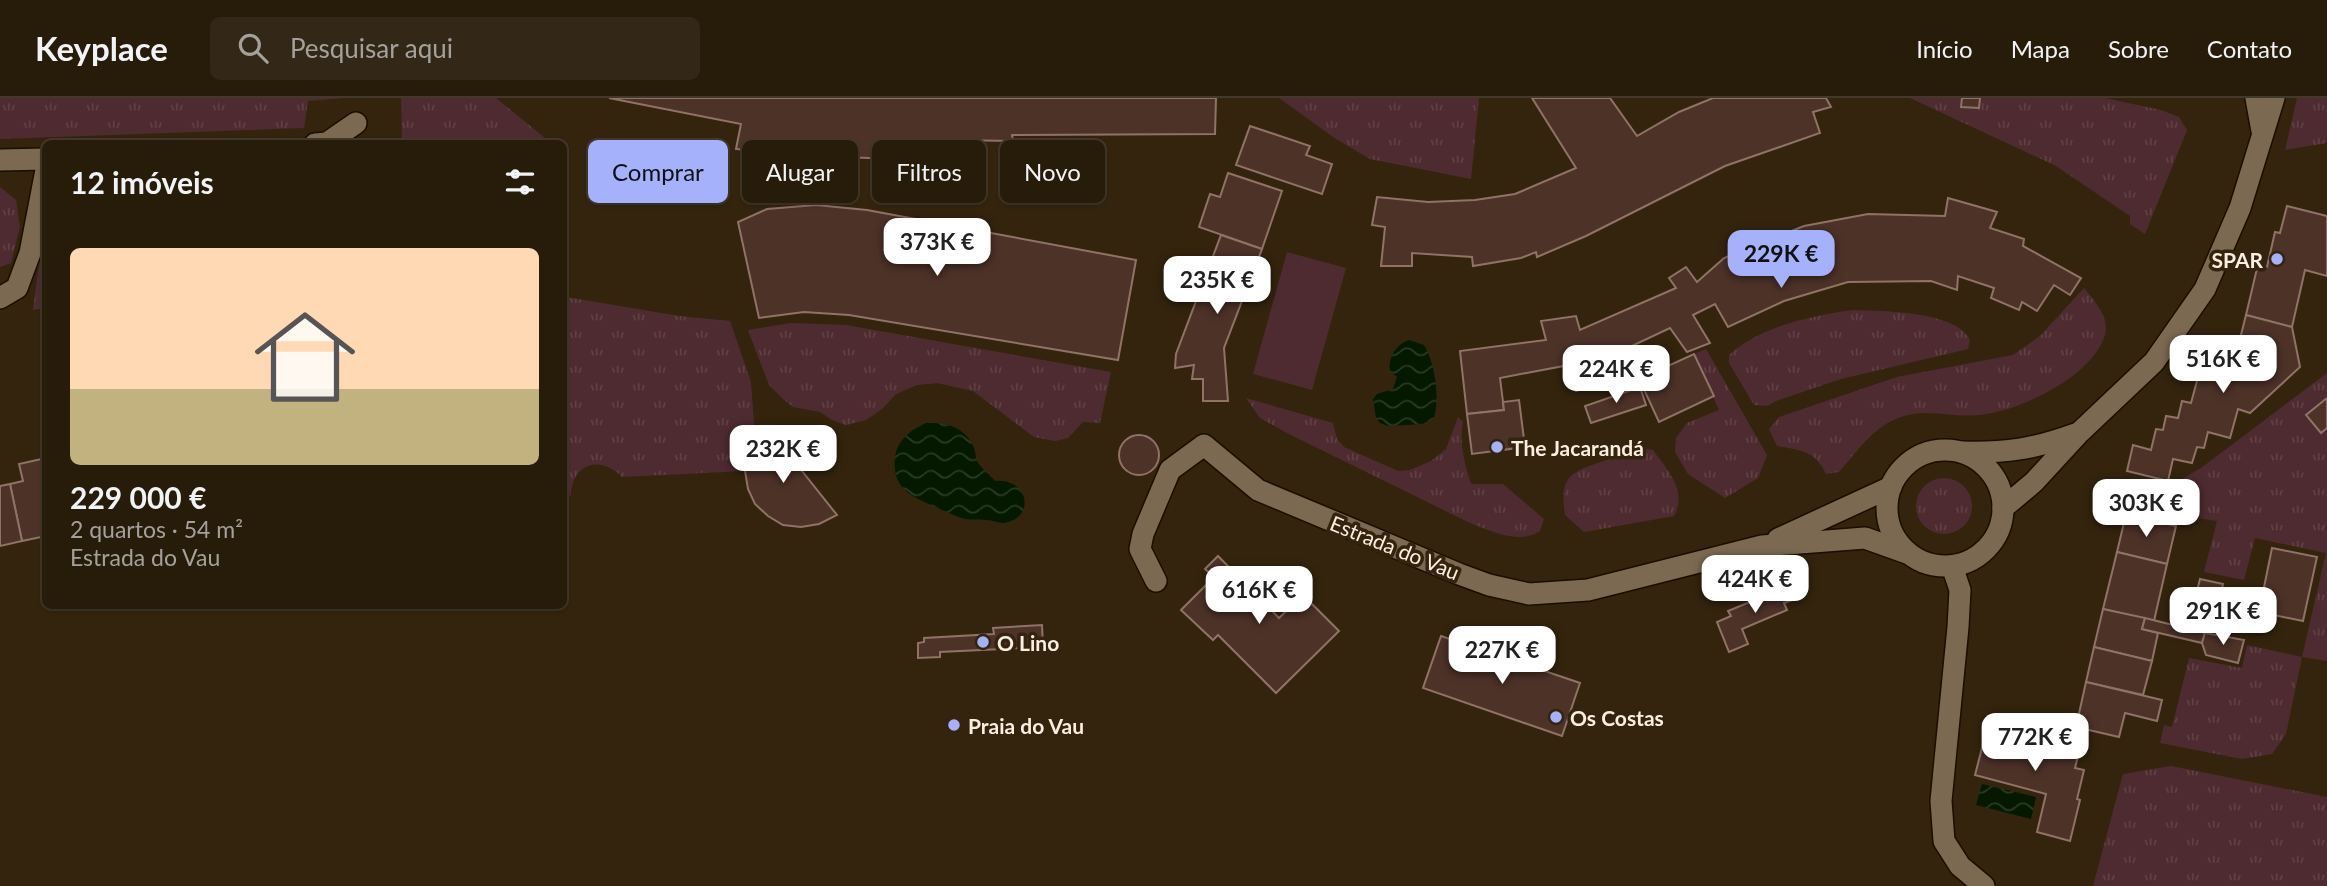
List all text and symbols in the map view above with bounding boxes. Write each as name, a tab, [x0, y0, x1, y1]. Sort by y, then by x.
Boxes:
search box	[210, 17, 700, 80]
text: Keyplace	[35, 28, 168, 68]
icon: search	[234, 29, 272, 67]
text: Pesquisar aqui	[290, 32, 453, 64]
text: Início	[1916, 34, 1973, 63]
text: Mapa	[2011, 34, 2070, 63]
text: Sobre	[2108, 34, 2169, 63]
text: Contato	[2207, 34, 2292, 63]
chip: Comprar	[588, 140, 728, 203]
chip: Alugar	[742, 140, 858, 203]
chip: Filtros	[872, 140, 986, 203]
chip: Novo	[1000, 140, 1105, 203]
icon: filters	[501, 163, 539, 201]
text: 12 imóveis	[70, 164, 214, 200]
pin: 373K €	[880, 218, 994, 278]
text: 373K €	[900, 227, 974, 255]
pin: 229K €	[1724, 230, 1838, 290]
text: 229K €	[1744, 239, 1818, 267]
place label: SPAR	[2211, 247, 2263, 272]
marker: SPAR	[2269, 251, 2285, 267]
pin: 235K €	[1160, 256, 1274, 316]
text: 235K €	[1180, 265, 1254, 293]
icon: home	[242, 294, 368, 420]
pin: 516K €	[2166, 336, 2280, 395]
text: 516K €	[2186, 344, 2260, 372]
pin: 224K €	[1559, 345, 1673, 405]
text: 224K €	[1579, 354, 1653, 382]
pin: 232K €	[726, 426, 840, 485]
text: 232K €	[746, 434, 820, 462]
place label: The Jacarandá	[1511, 435, 1644, 460]
marker: The Jacarandá	[1489, 439, 1505, 455]
text: 229 000 €	[70, 479, 206, 515]
pin: 303K €	[2089, 480, 2203, 539]
text: 303K €	[2109, 488, 2183, 516]
street label: Estrada do Vau	[1327, 510, 1463, 584]
text: 2 quartos · 54 m²	[70, 515, 243, 543]
text: Estrada do Vau	[70, 543, 220, 571]
pin: 424K €	[1698, 556, 1812, 615]
text: 424K €	[1718, 564, 1792, 592]
pin: 616K €	[1202, 566, 1316, 626]
text: 616K €	[1222, 575, 1296, 603]
pin: 291K €	[2166, 588, 2280, 647]
text: 291K €	[2186, 596, 2260, 624]
pin: 227K €	[1445, 626, 1559, 686]
place label: O Lino	[997, 630, 1059, 655]
marker: O Lino	[975, 634, 991, 650]
text: 227K €	[1465, 635, 1539, 663]
place label: Os Costas	[1570, 705, 1664, 730]
marker: Os Costas	[1548, 709, 1564, 725]
place label: Praia do Vau	[968, 713, 1084, 738]
pin: 772K €	[1978, 714, 2092, 773]
marker: Praia do Vau	[946, 717, 962, 733]
text: 772K €	[1998, 722, 2072, 750]

